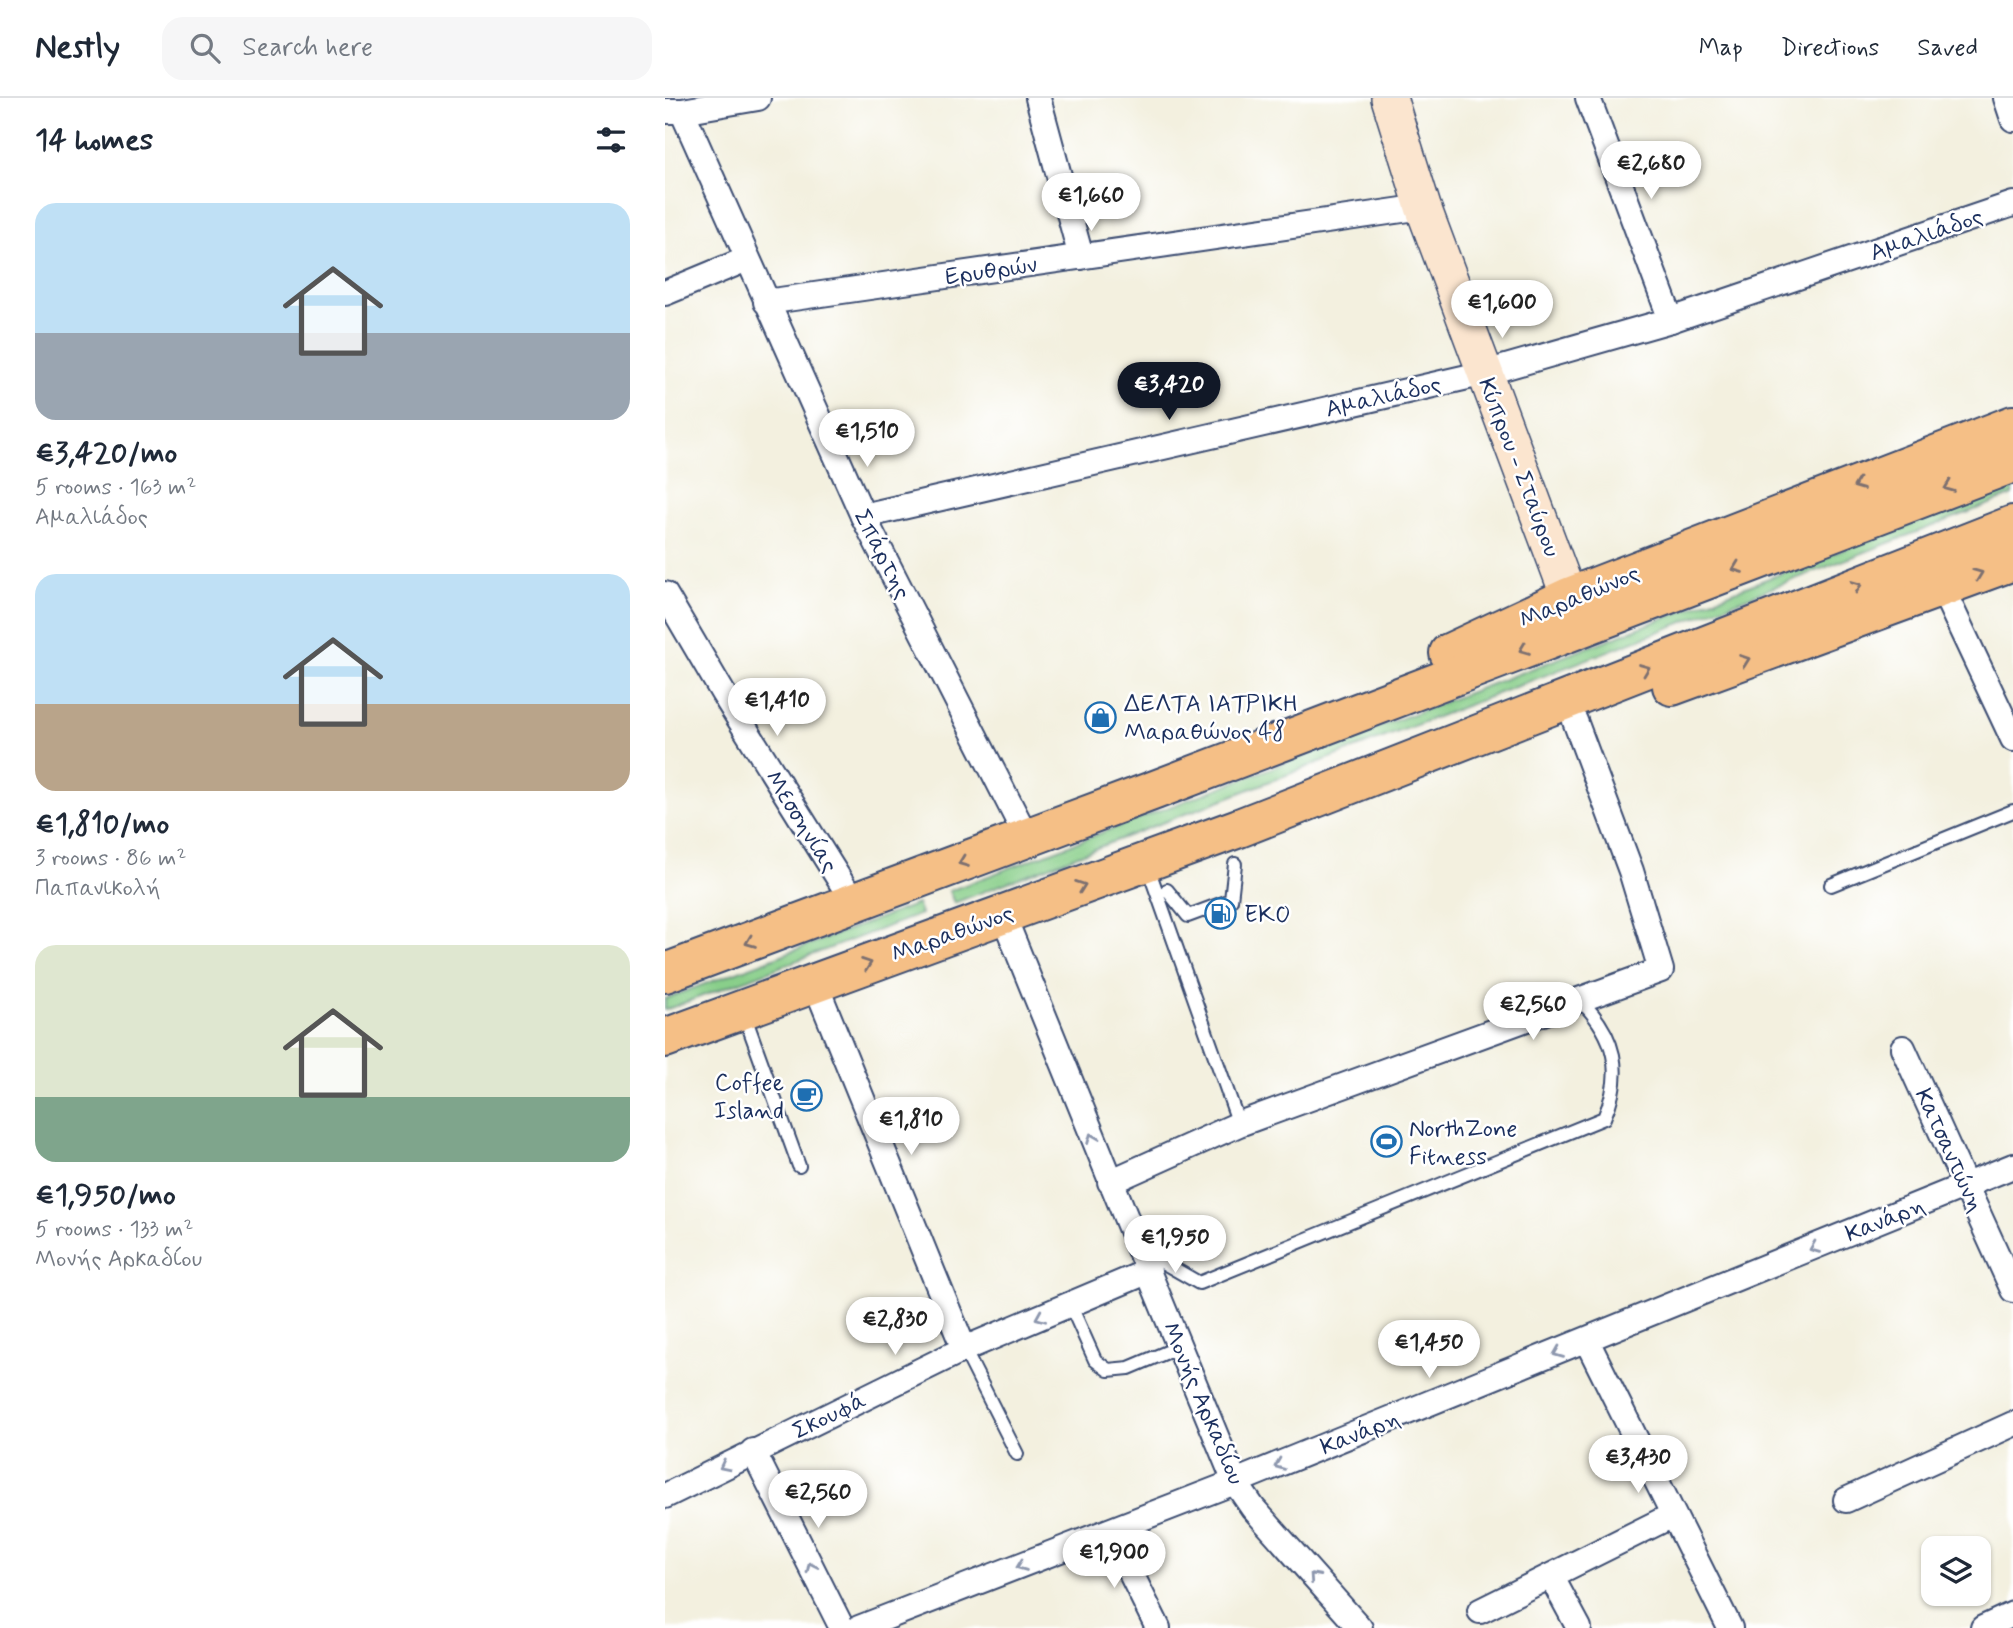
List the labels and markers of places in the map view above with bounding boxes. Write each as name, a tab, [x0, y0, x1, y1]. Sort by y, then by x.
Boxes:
pin: €2,680	[1594, 141, 1708, 201]
pin: €1,660	[1034, 174, 1148, 233]
pin: €1,600	[1445, 280, 1559, 340]
pin: €3,420	[1112, 362, 1226, 422]
pin: €1,510	[810, 410, 924, 469]
pin: €1,410	[720, 678, 834, 738]
place label: ΔΕΛΤΑ ΙΑΤΡΙΚΗ Μαραθώνος 48	[1124, 689, 1298, 748]
shop icon: ΔΕΛΤΑ ΙΑΤΡΙΚΗ Μαραθώνος 48	[1084, 700, 1118, 734]
fuel station icon: EKO	[1204, 897, 1238, 931]
place label: EKO	[1244, 900, 1291, 931]
pin: €2,560	[1476, 982, 1590, 1042]
place label: Coffee Island	[714, 1068, 784, 1127]
cafe icon: Coffee Island	[790, 1079, 824, 1113]
pin: €1,810	[854, 1098, 968, 1157]
place label: NorthZone Fitness	[1409, 1114, 1517, 1173]
sports icon: NorthZone Fitness	[1369, 1125, 1403, 1159]
pin: €1,950	[1118, 1216, 1232, 1275]
pin: €2,830	[838, 1298, 952, 1357]
pin: €1,450	[1372, 1320, 1486, 1380]
pin: €3,430	[1581, 1436, 1695, 1495]
pin: €2,560	[761, 1470, 875, 1530]
pin: €1,900	[1057, 1530, 1171, 1590]

